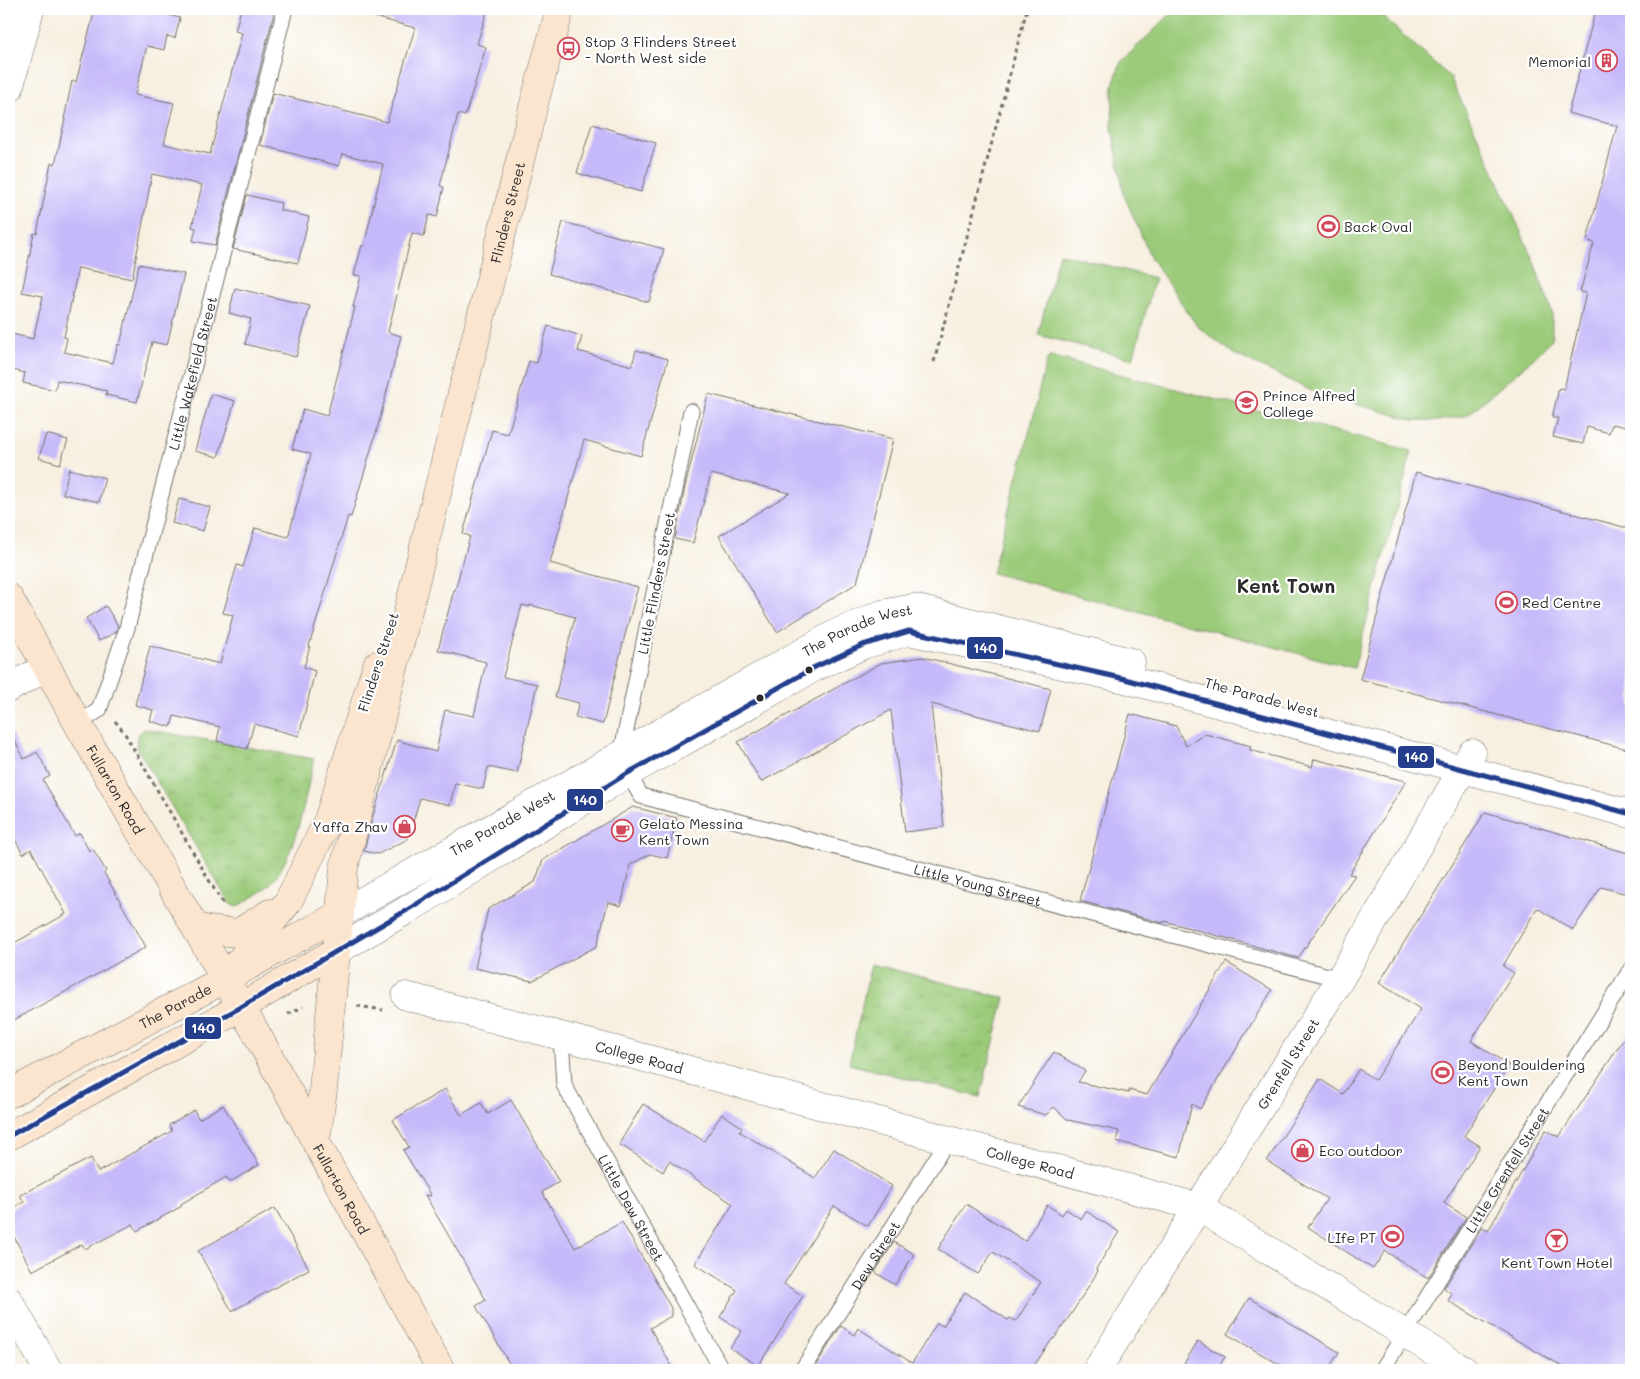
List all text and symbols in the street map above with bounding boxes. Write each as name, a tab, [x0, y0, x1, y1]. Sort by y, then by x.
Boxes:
place label: Stop 3 Flinders Street - North West side	[585, 32, 737, 67]
bus stop icon: Stop 3 Flinders Street - North West side	[557, 37, 581, 61]
building icon: Memorial	[1595, 49, 1619, 73]
place label: Memorial	[1528, 52, 1591, 71]
street label: Flinders Street	[485, 160, 529, 265]
sports icon: Back Oval	[1316, 214, 1340, 238]
place label: Back Oval	[1344, 217, 1412, 236]
street label: Little Wakefield Street	[163, 294, 221, 452]
place label: Prince Alfred College	[1263, 386, 1355, 421]
school or university icon: Prince Alfred College	[1235, 391, 1259, 415]
street label: Little Flinders Street	[633, 510, 679, 656]
district label: Kent Town	[1237, 573, 1335, 598]
sports icon: Red Centre	[1494, 590, 1518, 614]
place label: Red Centre	[1522, 593, 1601, 612]
street label: The Parade West	[798, 599, 913, 660]
street label: Flinders Street	[353, 610, 403, 714]
line badge: 140	[966, 636, 1004, 660]
text: 140	[973, 638, 997, 657]
unlabelled marker	[804, 665, 814, 675]
street label: The Parade West	[1203, 673, 1321, 721]
unlabelled marker	[755, 693, 765, 703]
street label: Fullarton Road	[82, 741, 149, 837]
line badge: 140	[1397, 745, 1435, 769]
text: 140	[1404, 747, 1428, 766]
street label: The Parade West	[446, 785, 558, 860]
line badge: 140	[566, 788, 604, 812]
text: 140	[573, 790, 597, 809]
shop icon: Yaffa Zhav	[392, 814, 416, 838]
place label: Gelato Messina Kent Town	[639, 814, 743, 849]
place label: Yaffa Zhav	[313, 817, 388, 836]
cafe icon: Gelato Messina Kent Town	[611, 819, 635, 843]
street label: Little Young Street	[912, 858, 1044, 910]
street label: The Parade	[135, 979, 214, 1033]
street label: Grenfell Street	[1252, 1014, 1323, 1113]
line badge: 140	[184, 1016, 222, 1040]
text: 140	[191, 1018, 215, 1037]
street label: College Road	[593, 1036, 685, 1077]
place label: Beyond Bouldering Kent Town	[1458, 1055, 1585, 1090]
sports icon: Beyond Bouldering Kent Town	[1430, 1060, 1454, 1084]
street label: Little Grenfell Street	[1460, 1103, 1553, 1236]
shop icon: Eco outdoor	[1291, 1138, 1315, 1162]
street label: Fullarton Road	[309, 1140, 374, 1237]
street label: College Road	[984, 1141, 1076, 1183]
place label: Eco outdoor	[1319, 1141, 1403, 1160]
street label: Little Dew Street	[595, 1151, 669, 1264]
street label: Dew Street	[846, 1217, 904, 1293]
sports icon: LIfe PT	[1380, 1225, 1404, 1249]
place label: LIfe PT	[1328, 1228, 1376, 1247]
bar icon: Kent Town Hotel	[1545, 1228, 1569, 1252]
place label: Kent Town Hotel	[1501, 1253, 1613, 1272]

